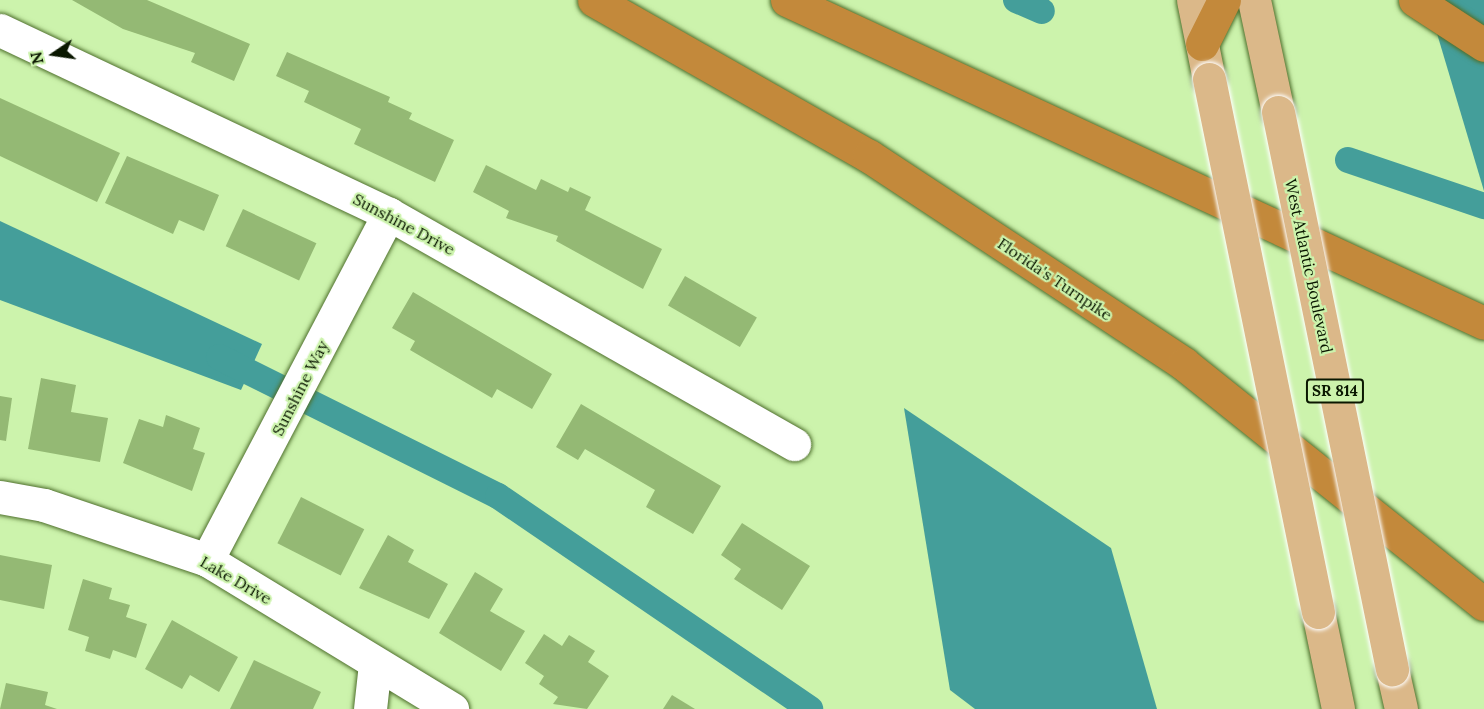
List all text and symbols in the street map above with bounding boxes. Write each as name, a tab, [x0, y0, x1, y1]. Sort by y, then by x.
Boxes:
north arrow	[24, 24, 84, 84]
text: N	[25, 50, 48, 66]
street label: West Atlantic Boulevard	[1281, 177, 1337, 355]
street label: Sunshine Drive	[350, 189, 458, 259]
street label: Florida's Turnpike	[994, 234, 1116, 324]
street label: Sunshine Way	[268, 337, 332, 439]
road number: SR 814	[1305, 379, 1365, 403]
street label: Lake Drive	[197, 552, 275, 608]

